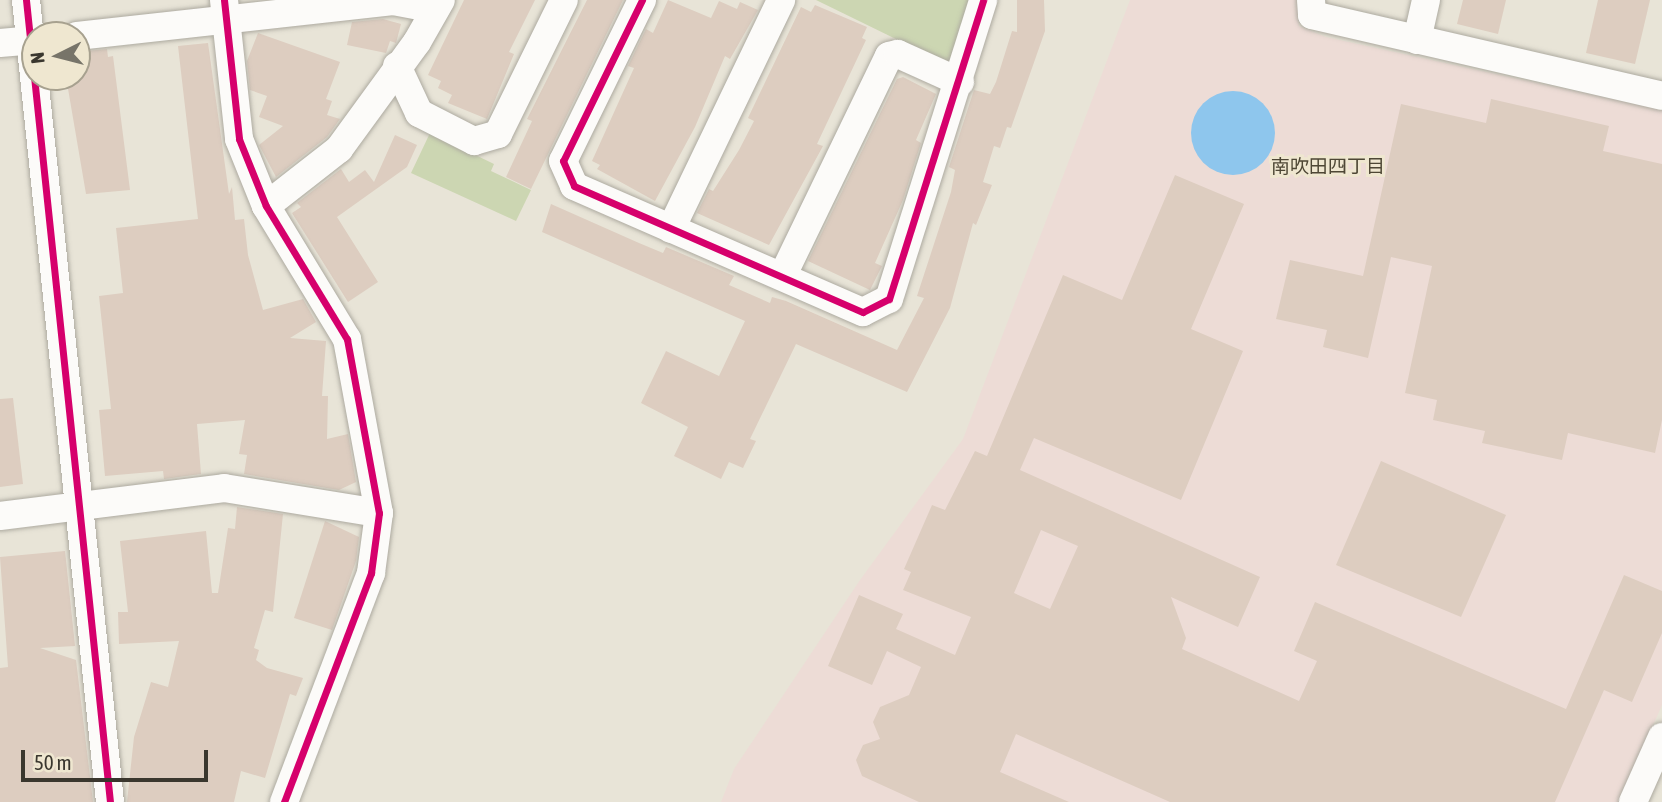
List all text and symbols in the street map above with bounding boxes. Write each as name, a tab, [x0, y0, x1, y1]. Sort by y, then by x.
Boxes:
north arrow	[21, 21, 91, 91]
text: N	[26, 51, 49, 65]
district label: 南吹田四丁目	[1271, 156, 1385, 178]
scale bar	[24, 736, 212, 780]
text: 50 m	[34, 750, 72, 774]

